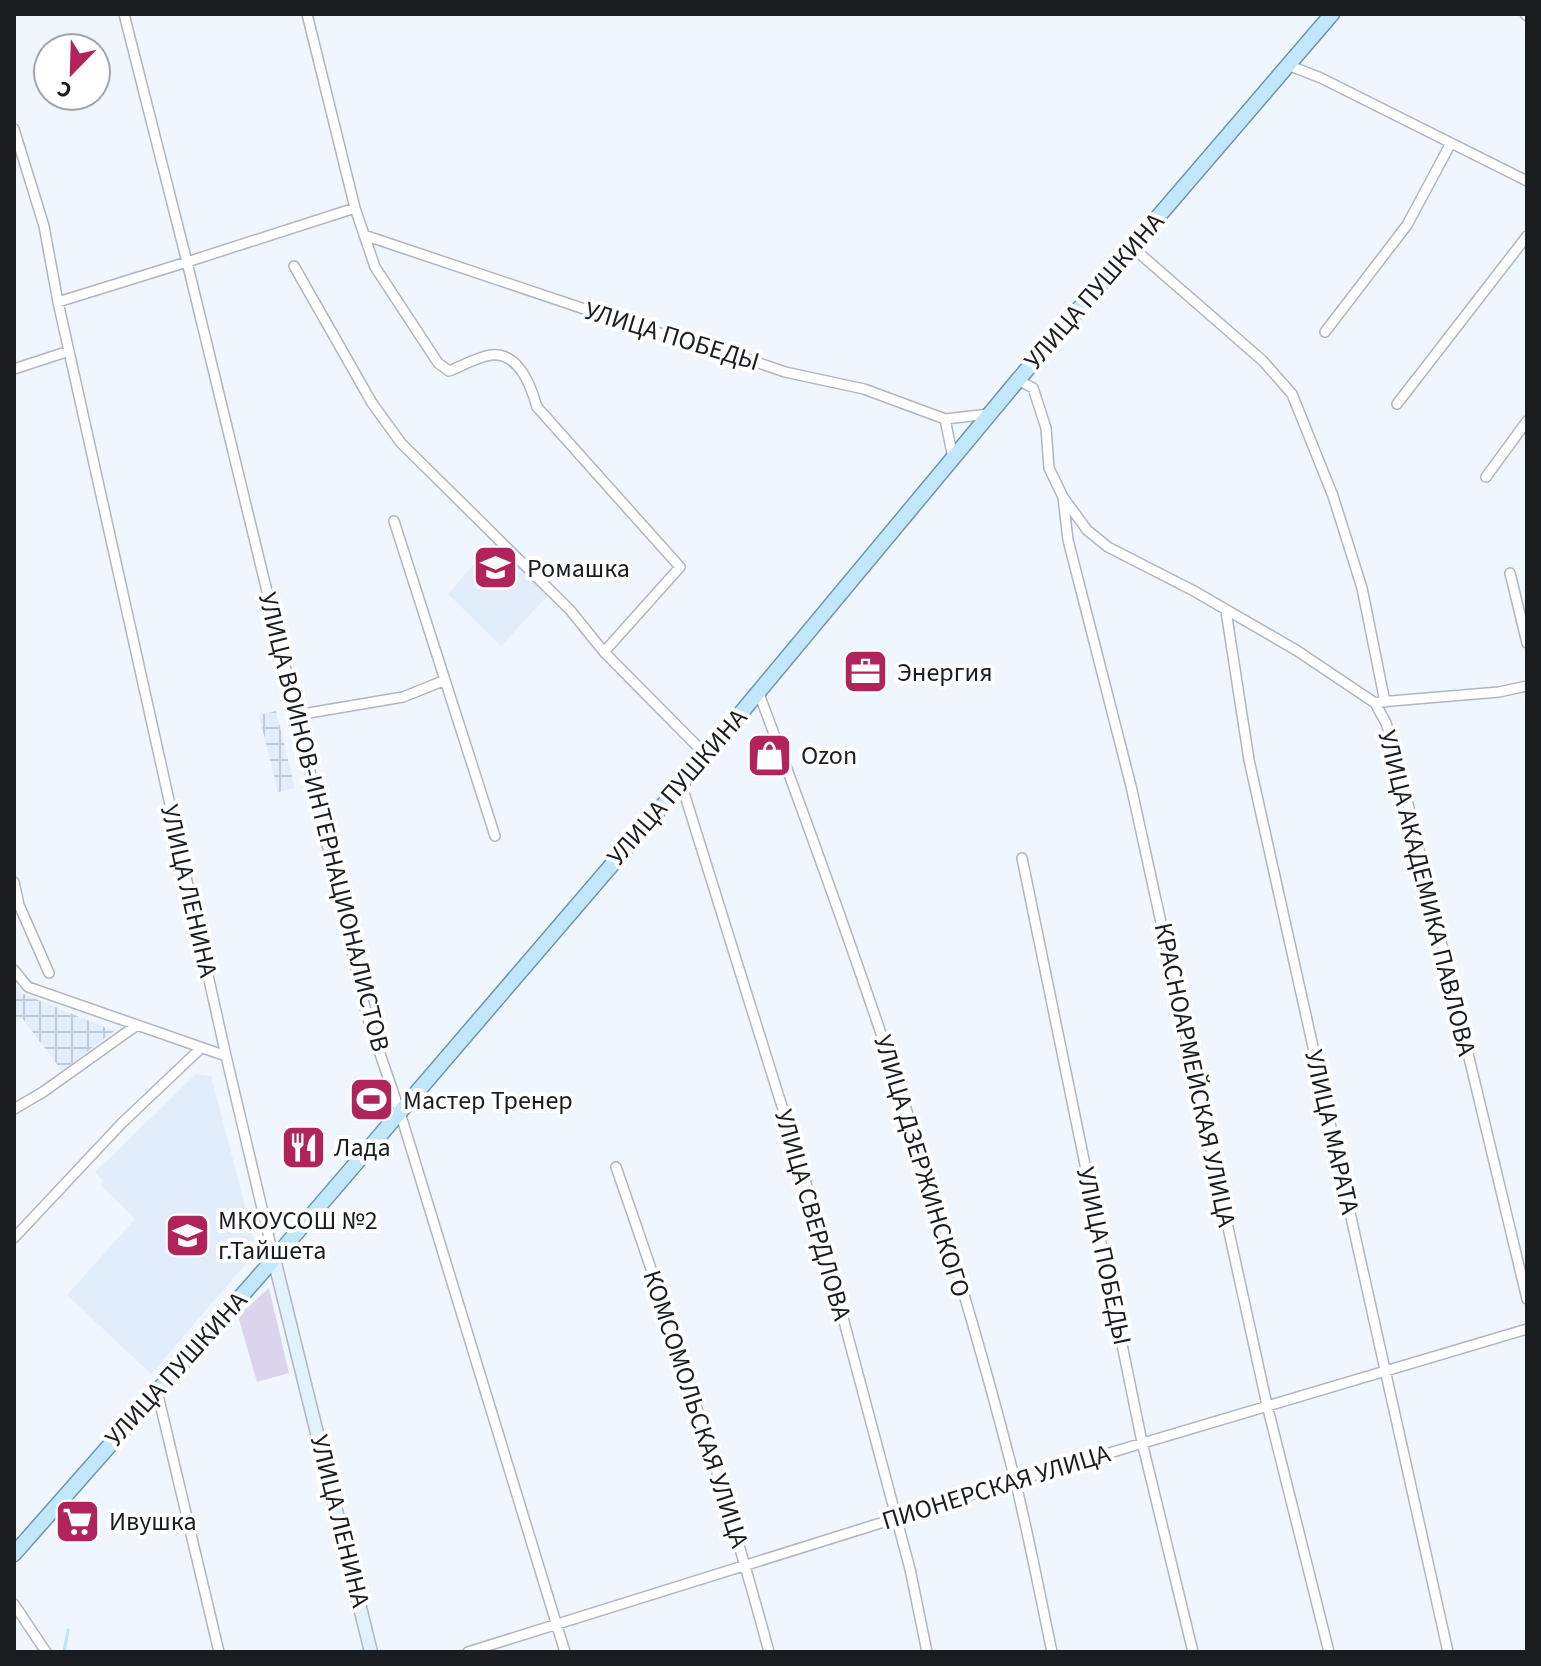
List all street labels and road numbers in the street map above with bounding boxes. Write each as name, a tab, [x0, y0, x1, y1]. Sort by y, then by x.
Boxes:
street label: УЛИЦА ПУШКИНА	[1015, 204, 1173, 378]
street label: УЛИЦА ПОБЕДЫ	[580, 292, 764, 380]
street label: УЛИЦА ВОИНОВ-ИНТЕРНАЦИОНАЛИСТОВ	[249, 589, 399, 1055]
street label: УЛИЦА ПУШКИНА	[598, 700, 756, 874]
street label: УЛИЦА АКАДЕМИКА ПАВЛОВА	[1369, 726, 1486, 1061]
street label: УЛИЦА ЛЕНИНА	[151, 801, 227, 982]
street label: КРАСНОАРМЕЙСКАЯ УЛИЦА	[1145, 919, 1246, 1231]
street label: УЛИЦА ДЗЕРЖИНСКОГО	[864, 1030, 980, 1302]
street label: УЛИЦА МАРАТА	[1295, 1046, 1369, 1219]
street label: УЛИЦА СВЕРДЛОВА	[765, 1105, 861, 1326]
street label: УЛИЦА ПОБЕДЫ	[1067, 1164, 1141, 1348]
street label: КОМСОМОЛЬСКАЯ УЛИЦА	[634, 1265, 759, 1553]
street label: УЛИЦА ПУШКИНА	[96, 1283, 256, 1455]
street label: УЛИЦА ЛЕНИНА	[301, 1431, 380, 1612]
street label: ПИОНЕРСКАЯ УЛИЦА	[877, 1434, 1116, 1539]

